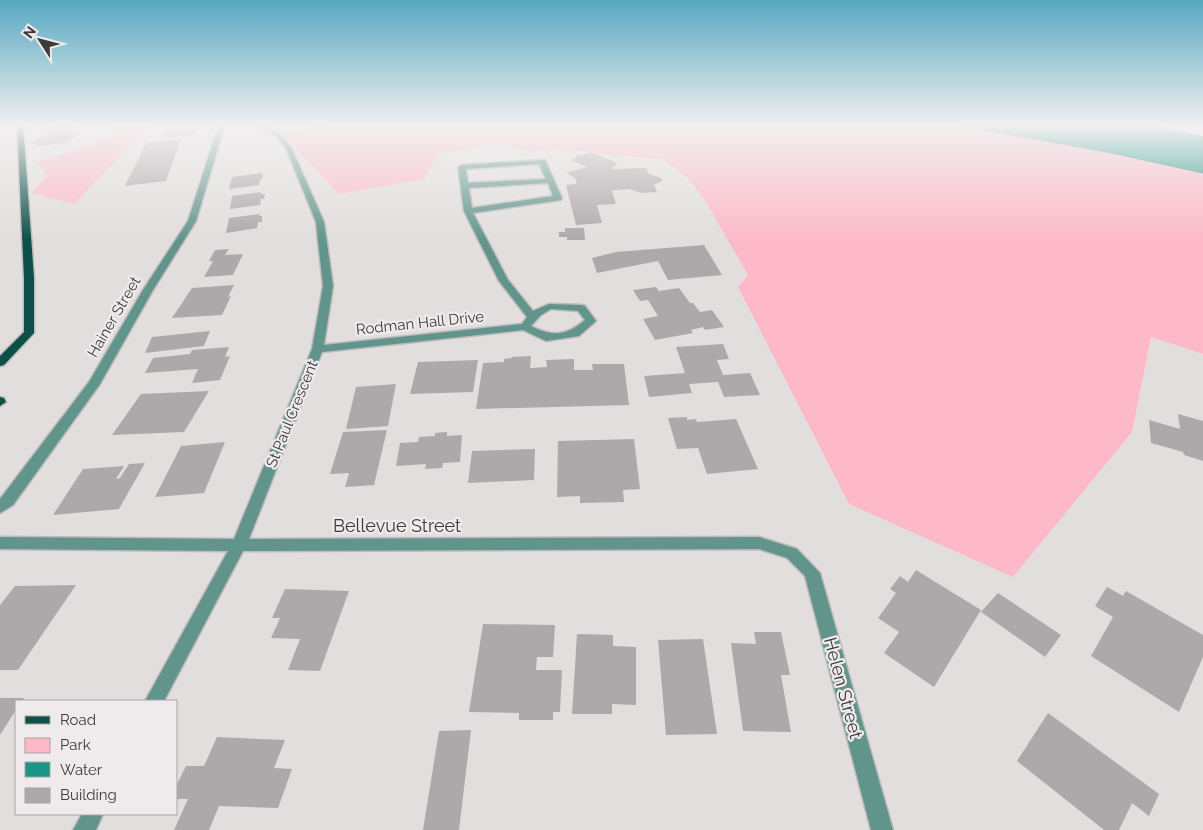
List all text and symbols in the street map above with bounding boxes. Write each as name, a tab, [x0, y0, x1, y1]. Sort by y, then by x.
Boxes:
north arrow	[15, 15, 65, 65]
text: N	[20, 23, 39, 41]
street label: Hainer Street	[84, 273, 144, 361]
street label: Rodman Hall Drive	[355, 307, 485, 339]
street label: St Paul Crescent	[262, 358, 322, 470]
street label: Bellevue Street	[333, 515, 461, 536]
street label: Helen Street	[820, 635, 867, 741]
legend	[15, 700, 178, 815]
text: Road	[60, 711, 96, 729]
text: Park	[60, 736, 91, 754]
text: Water	[60, 761, 103, 779]
text: Building	[60, 786, 117, 804]

